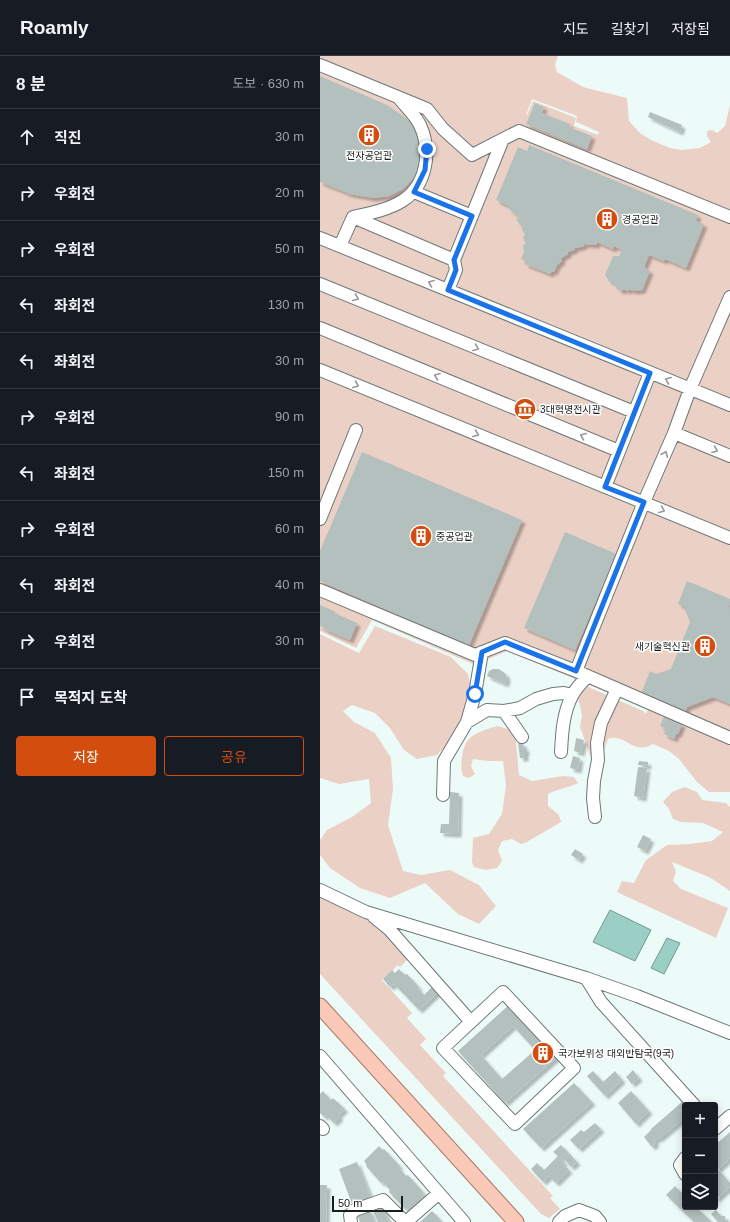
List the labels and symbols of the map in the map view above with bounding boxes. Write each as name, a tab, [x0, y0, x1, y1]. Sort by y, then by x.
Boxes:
building icon: 전자공업관	[356, 122, 382, 148]
route end	[418, 140, 436, 158]
place label: 전자공업관	[346, 150, 393, 161]
building icon: 경공업관	[594, 206, 620, 232]
place label: 경공업관	[622, 214, 660, 225]
one-way arrow	[428, 280, 435, 288]
one-way arrow	[353, 294, 360, 302]
one-way arrow	[473, 343, 480, 351]
one-way arrow	[433, 372, 440, 380]
one-way arrow	[664, 377, 671, 385]
one-way arrow	[352, 380, 360, 388]
museum icon: 3대혁명전시관	[512, 396, 538, 422]
place label: 3대혁명전시관	[540, 404, 602, 415]
one-way arrow	[472, 429, 480, 437]
one-way arrow	[579, 432, 586, 440]
one-way arrow	[710, 445, 718, 453]
one-way arrow	[660, 450, 668, 458]
one-way arrow	[658, 505, 665, 513]
building icon: 중공업관	[408, 523, 434, 549]
place label: 중공업관	[436, 531, 474, 542]
building icon: 새기술혁신관	[692, 633, 718, 659]
place label: 새기술혁신관	[635, 641, 691, 652]
route start	[466, 685, 484, 703]
building icon: 국가보위성 대외반탐국(9국)	[530, 1040, 556, 1066]
place label: 국가보위성 대외반탐국(9국)	[558, 1048, 674, 1059]
scale bar	[332, 1194, 403, 1213]

